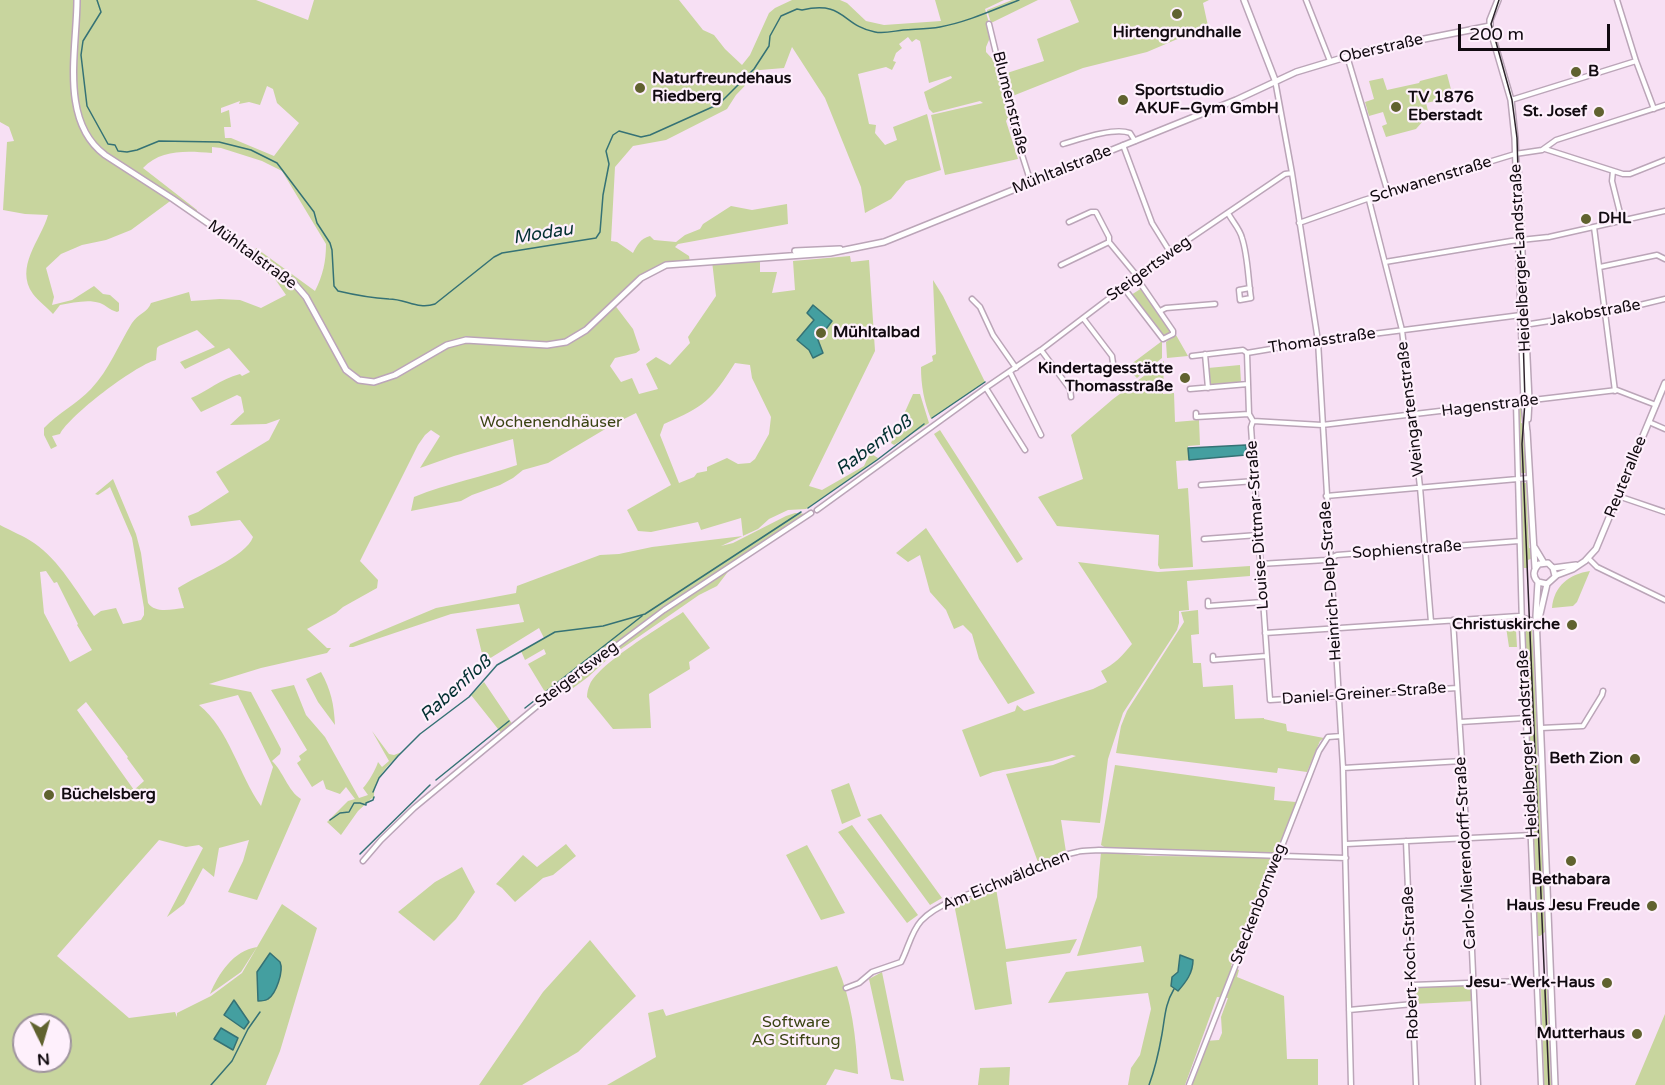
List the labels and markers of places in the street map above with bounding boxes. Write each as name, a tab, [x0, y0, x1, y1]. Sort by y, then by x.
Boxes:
marker: Hirtengrundhalle	[1170, 7, 1184, 21]
place label: Hirtengrundhalle	[1113, 23, 1241, 43]
place label: B	[1588, 62, 1599, 82]
marker: B	[1569, 65, 1583, 79]
place label: Naturfreundehaus Riedberg	[652, 69, 791, 107]
marker: Naturfreundehaus Riedberg	[633, 81, 647, 95]
place label: Sportstudio AKUF–Gym GmbH	[1135, 81, 1279, 119]
place label: TV 1876 Eberstadt	[1408, 88, 1482, 126]
marker: Sportstudio AKUF–Gym GmbH	[1116, 93, 1130, 107]
marker: TV 1876 Eberstadt	[1389, 100, 1403, 114]
place label: St. Josef	[1523, 102, 1587, 122]
marker: St. Josef	[1592, 105, 1606, 119]
place label: DHL	[1598, 209, 1631, 229]
marker: DHL	[1579, 212, 1593, 226]
place label: Mühltalbad	[833, 323, 920, 343]
marker: Mühltalbad	[814, 326, 828, 340]
place label: Kindertagesstätte Thomasstraße	[1038, 359, 1173, 397]
marker: Kindertagesstätte Thomasstraße	[1178, 371, 1192, 385]
place label: Christuskirche	[1452, 615, 1560, 635]
marker: Christuskirche	[1565, 618, 1579, 632]
place label: Beth Zion	[1549, 749, 1623, 769]
marker: Beth Zion	[1628, 752, 1642, 766]
place label: Büchelsberg	[61, 785, 156, 805]
marker: Büchelsberg	[42, 788, 56, 802]
marker: Bethabara	[1564, 854, 1578, 868]
place label: Bethabara	[1531, 870, 1611, 890]
place label: Haus Jesu Freude	[1506, 896, 1640, 916]
marker: Haus Jesu Freude	[1645, 899, 1659, 913]
place label: Jesu- Werk-Haus	[1466, 973, 1595, 993]
marker: Jesu- Werk-Haus	[1600, 976, 1614, 990]
place label: Mutterhaus	[1537, 1024, 1625, 1044]
marker: Mutterhaus	[1630, 1027, 1644, 1041]

